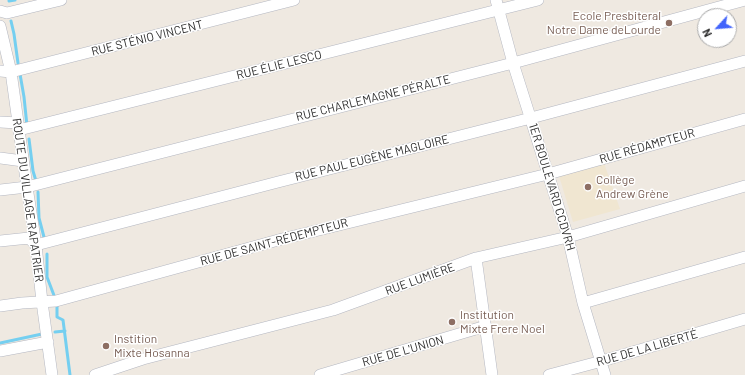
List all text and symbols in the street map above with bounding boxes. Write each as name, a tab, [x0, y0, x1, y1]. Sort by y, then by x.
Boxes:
north arrow	[697, 8, 737, 48]
place label: Ecole Presbiteral Notre Dame deLourde	[547, 9, 661, 37]
street label: RUE STÉNIO VINCENT	[90, 17, 204, 59]
marker: Ecole Presbiteral Notre Dame deLourde	[664, 18, 674, 28]
text: N	[699, 27, 714, 39]
street label: RUE ÉLIE LESCO	[235, 47, 323, 83]
street label: RUE CHARLEMAGNE PÉRALTE	[294, 72, 452, 124]
street label: ROUTE DU VILLAGE RAPATRIER	[9, 117, 47, 283]
street label: 1ER BOULEVARD CCDVRH	[526, 122, 578, 252]
street label: RUE RÉDAMPTEUR	[598, 125, 696, 167]
street label: RUE PAUL EUGÈNE MAGLOIRE	[294, 132, 450, 184]
place label: Collège Andrew Grène	[596, 173, 669, 201]
marker: Collège Andrew Grène	[583, 182, 593, 192]
street label: RUE DE SAINT-RÉDEMPTEUR	[199, 215, 349, 269]
street label: RUE LUMIÈRE	[383, 260, 457, 298]
place label: Institution Mixte Frere Noel	[460, 308, 545, 336]
marker: Institution Mixte Frere Noel	[447, 317, 457, 327]
street label: RUE DE LA LIBERTÉ	[595, 327, 699, 369]
place label: Instition Mixte Hosanna	[114, 332, 190, 360]
street label: RUE DE L'UNION	[360, 332, 446, 370]
marker: Instition Mixte Hosanna	[101, 341, 111, 351]

